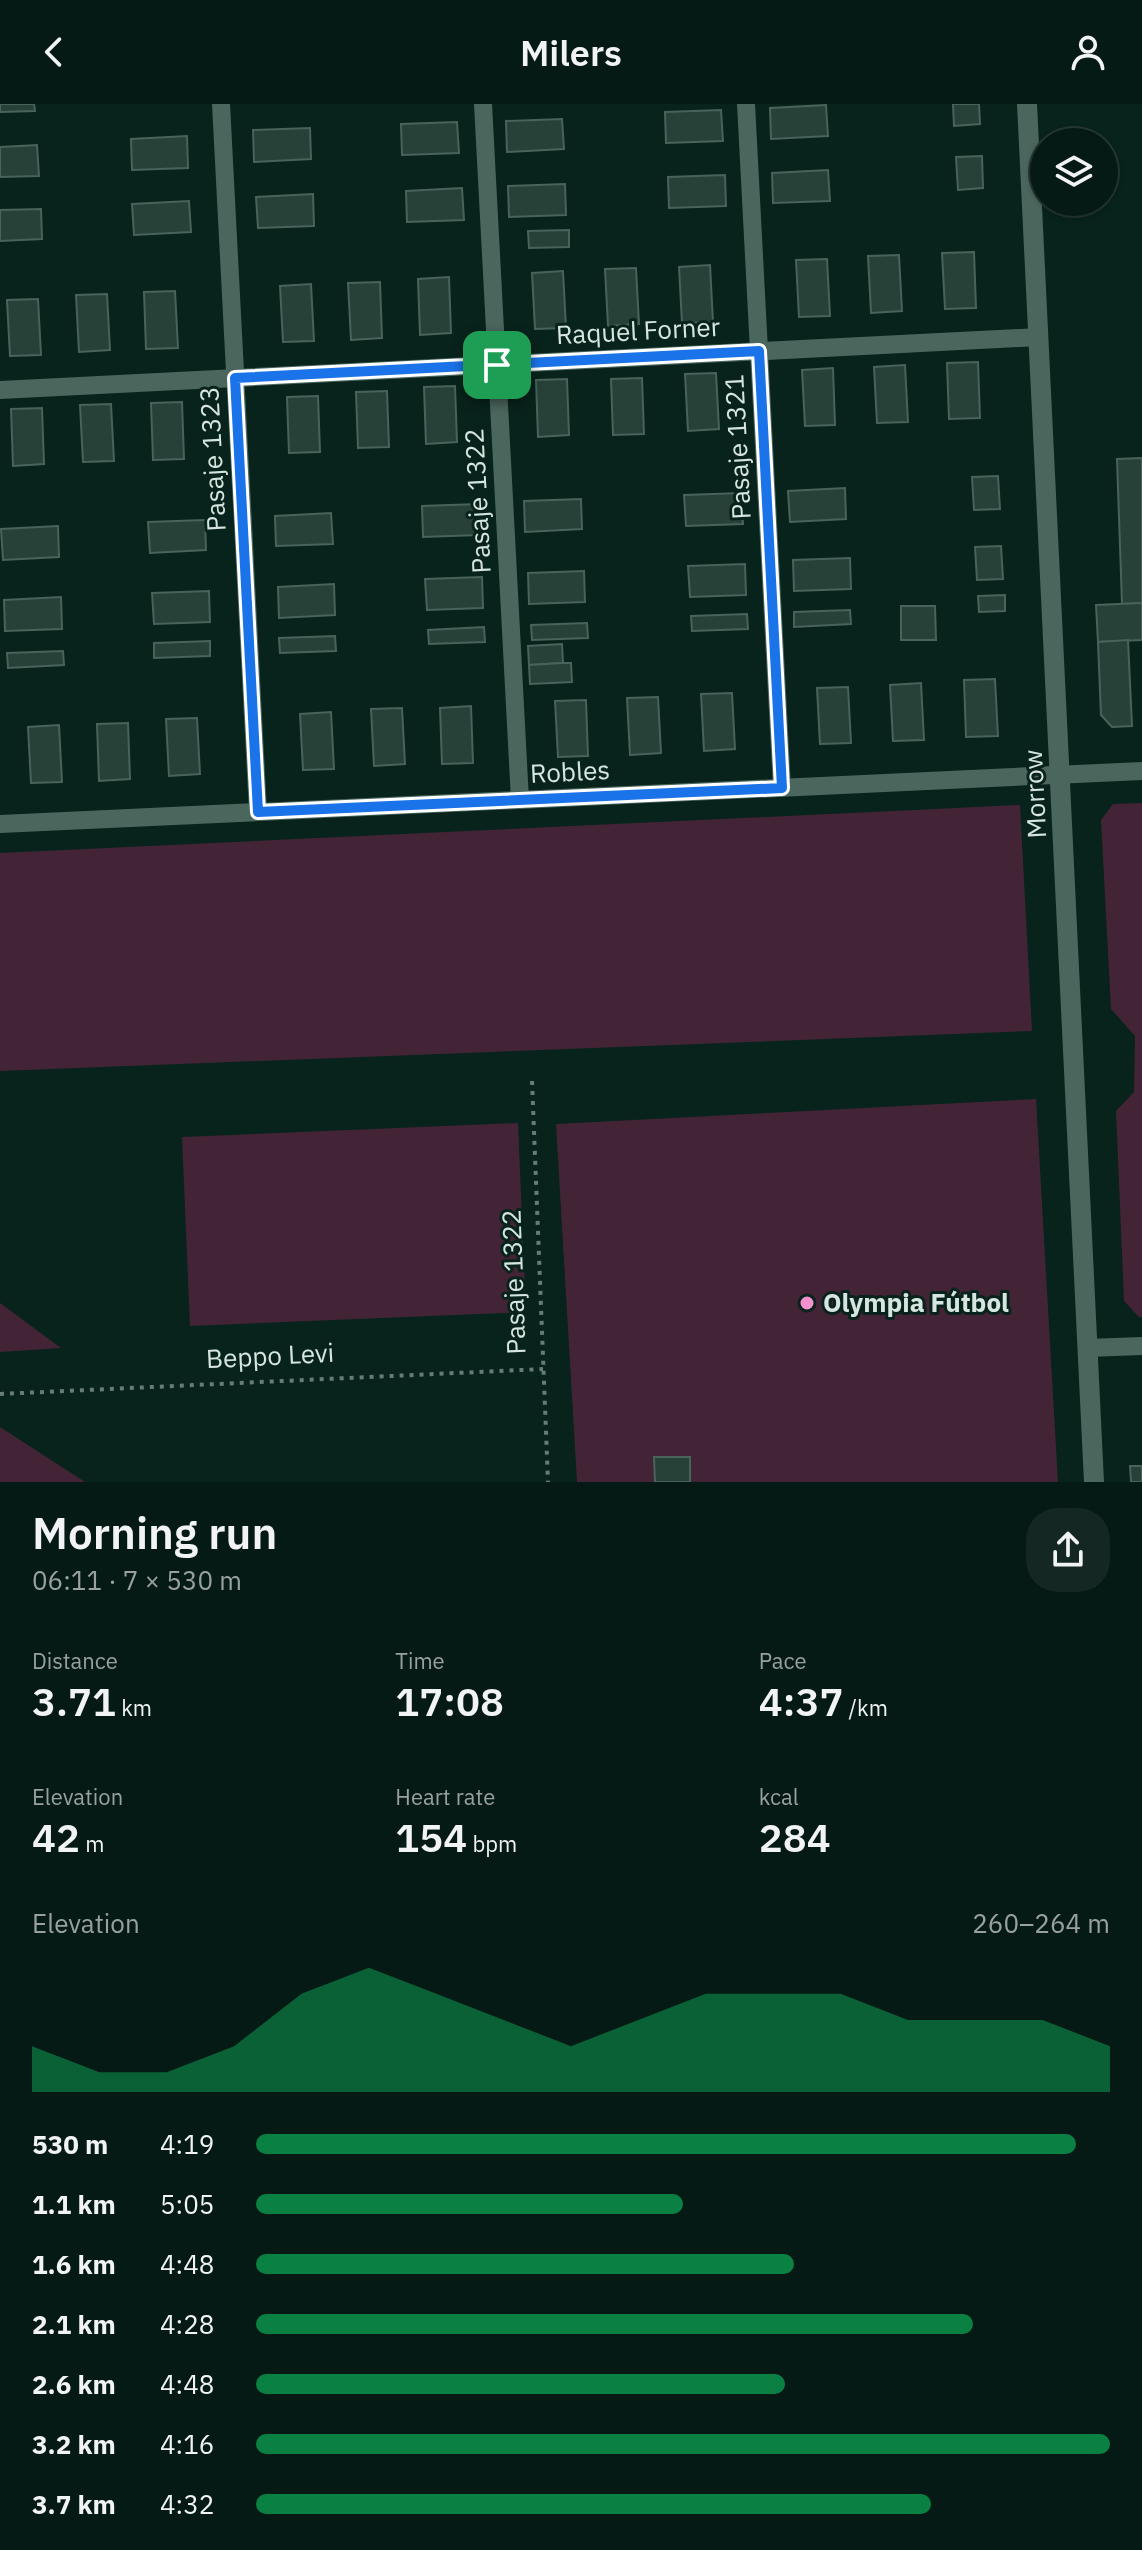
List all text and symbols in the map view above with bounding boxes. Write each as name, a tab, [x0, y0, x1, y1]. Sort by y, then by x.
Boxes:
text: Milers	[520, 29, 622, 76]
icon: back	[32, 30, 76, 74]
icon: person	[1066, 30, 1110, 74]
map controls	[1030, 128, 1118, 216]
button: layers	[1030, 128, 1118, 216]
street label: Raquel Forner	[555, 309, 721, 351]
pin	[463, 331, 531, 399]
icon: arrive	[475, 343, 519, 387]
street label: Pasaje 1321	[716, 374, 758, 520]
street label: Pasaje 1323	[191, 386, 233, 532]
street label: Pasaje 1322	[456, 428, 498, 574]
street label: Morrow	[1015, 749, 1053, 839]
street label: Robles	[529, 752, 611, 790]
street label: Pasaje 1322	[493, 1209, 533, 1355]
place label: Olympia Fútbol	[823, 1285, 1009, 1319]
marker: Olympia Fútbol	[798, 1294, 816, 1312]
street label: Beppo Levi	[205, 1335, 335, 1375]
text: Morning run	[32, 1504, 277, 1561]
button: share	[1026, 1508, 1110, 1592]
text: 06:11 · 7 × 530 m	[32, 1563, 242, 1597]
text: Distance	[32, 1646, 118, 1675]
text: Time	[395, 1646, 445, 1675]
text: Pace	[759, 1646, 807, 1675]
text: 3.71	[32, 1675, 116, 1727]
text: 17:08	[395, 1675, 504, 1727]
text: 4:37	[759, 1675, 843, 1727]
text: km	[116, 1693, 152, 1722]
text: /km	[843, 1693, 888, 1722]
text: Elevation	[32, 1782, 123, 1811]
text: Heart rate	[395, 1782, 495, 1811]
text: kcal	[759, 1782, 799, 1811]
text: 42	[32, 1811, 80, 1863]
text: 154	[395, 1811, 467, 1863]
text: 284	[759, 1811, 831, 1863]
text: m	[80, 1829, 104, 1858]
text: bpm	[467, 1829, 517, 1858]
text: Elevation	[32, 1906, 140, 1940]
text: 260–264 m	[972, 1906, 1110, 1940]
text: 530 m	[32, 2127, 108, 2161]
text: 4:19	[160, 2127, 214, 2161]
text: 1.1 km	[32, 2187, 116, 2221]
text: 5:05	[160, 2187, 214, 2221]
text: 1.6 km	[32, 2247, 116, 2281]
text: 4:48	[160, 2247, 214, 2281]
text: 2.1 km	[32, 2307, 116, 2341]
text: 4:28	[160, 2307, 214, 2341]
text: 2.6 km	[32, 2367, 116, 2401]
text: 4:48	[160, 2367, 214, 2401]
text: 3.2 km	[32, 2427, 116, 2461]
text: 4:16	[160, 2427, 214, 2461]
text: 3.7 km	[32, 2487, 116, 2521]
text: 4:32	[160, 2487, 214, 2521]

